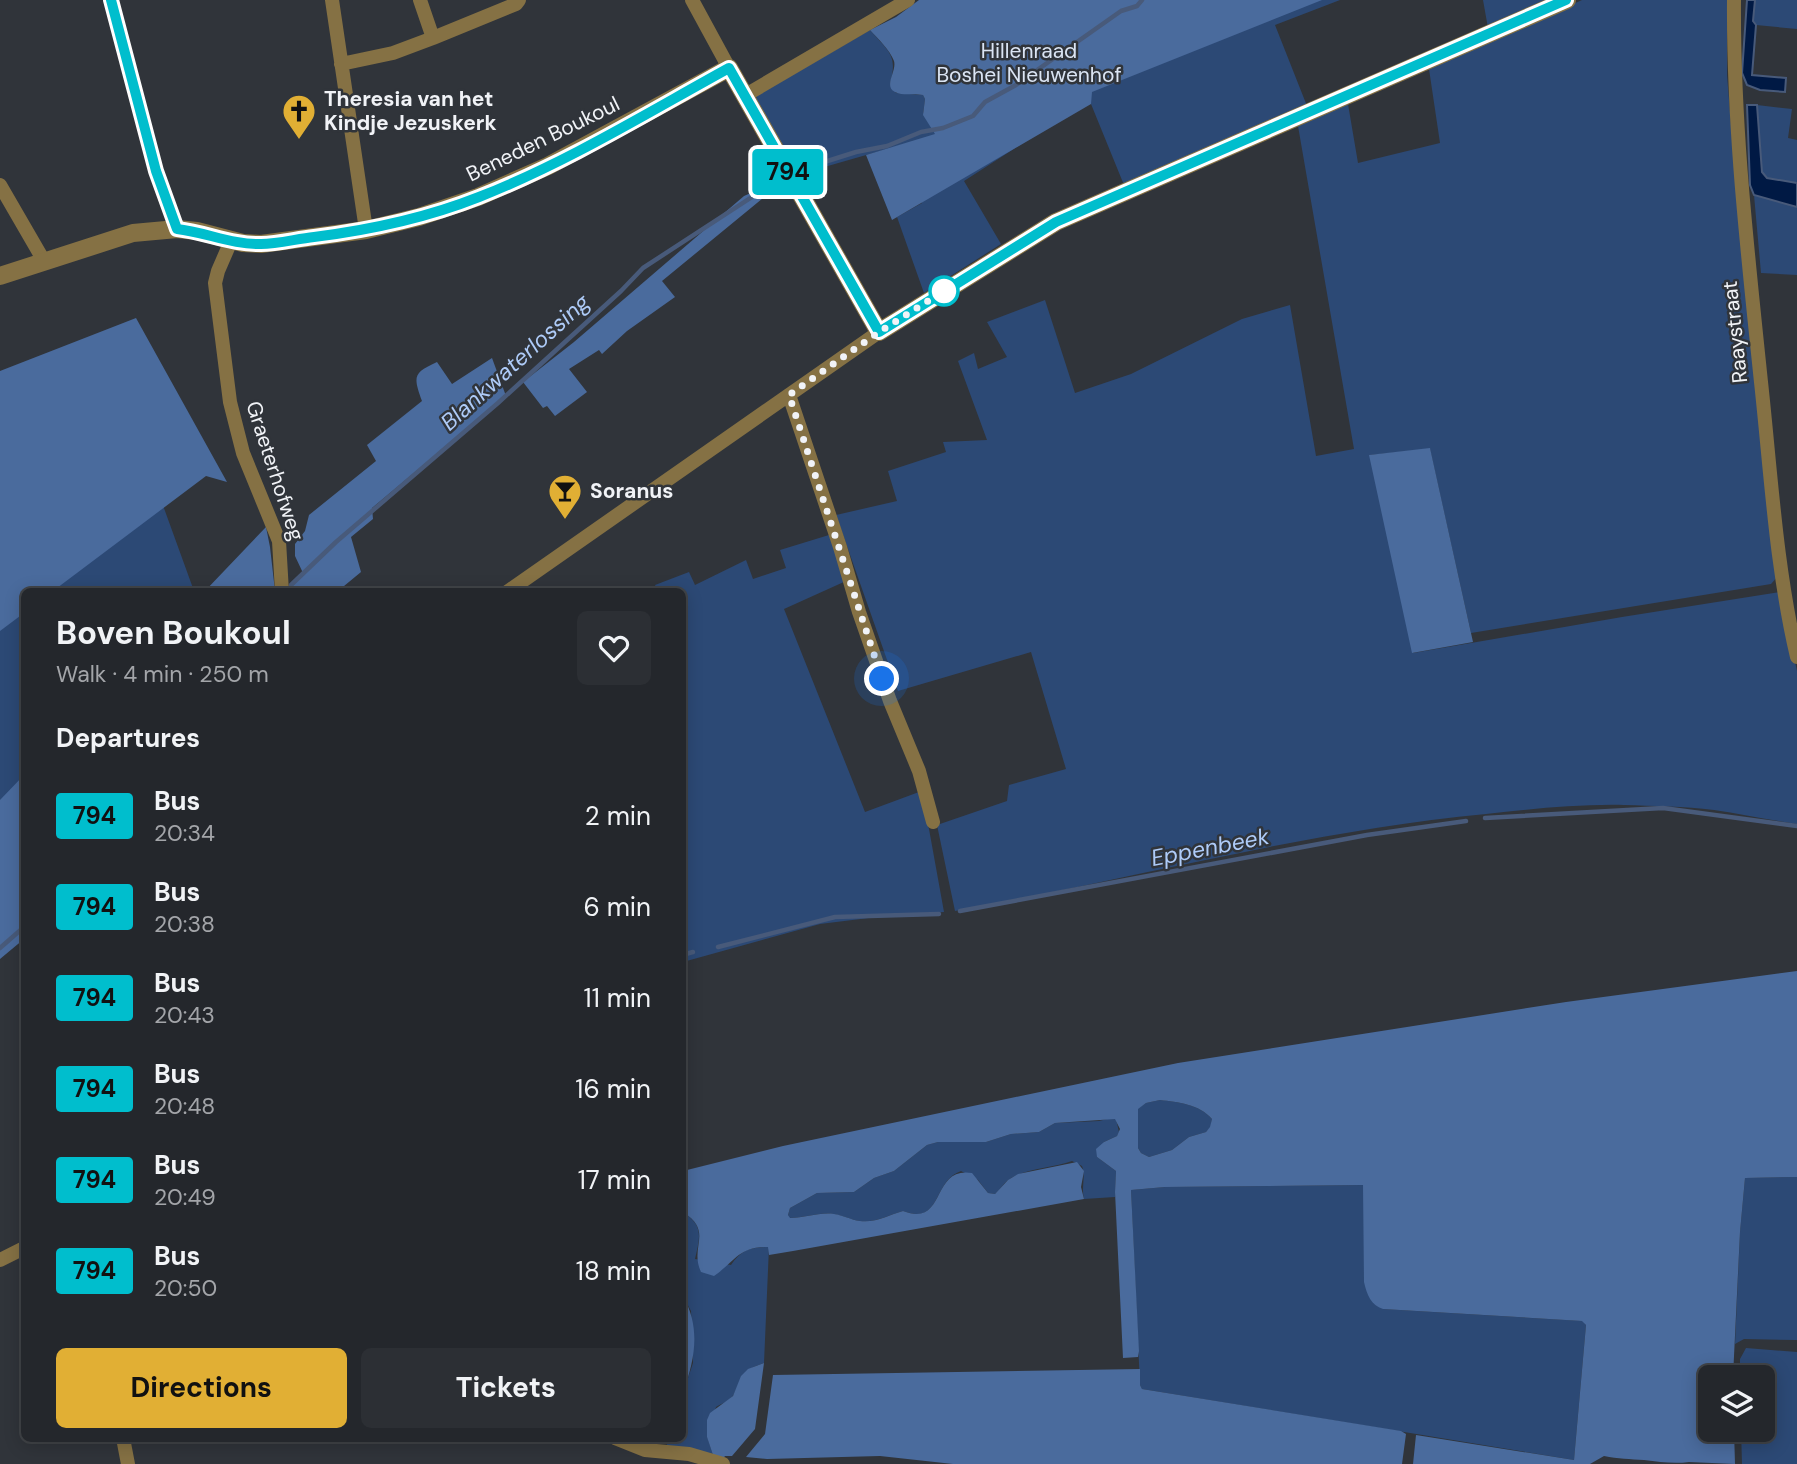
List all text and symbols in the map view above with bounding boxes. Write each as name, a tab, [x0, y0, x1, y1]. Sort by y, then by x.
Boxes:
park label: Hillenraad Boshei Nieuwenhof	[936, 37, 1122, 89]
place label: Theresia van het Kindje Jezuskerk	[324, 85, 497, 137]
street label: Beneden Boukoul	[462, 90, 624, 188]
church icon: Theresia van het Kindje Jezuskerk	[280, 92, 318, 141]
line badge: 794	[748, 149, 828, 195]
text: 794	[766, 156, 810, 187]
unlabelled marker	[929, 276, 959, 306]
street label: Raaystraat	[1716, 279, 1754, 385]
water label: Blankwaterlossing	[434, 286, 597, 437]
street label: Graeterhofweg	[239, 398, 311, 545]
bar icon: Soranus	[546, 472, 584, 521]
place label: Soranus	[590, 477, 673, 505]
text: Boven Boukoul	[56, 611, 291, 654]
button: heart	[577, 611, 651, 685]
text: Walk · 4 min · 250 m	[56, 659, 269, 689]
your location	[864, 661, 899, 696]
text: Departures	[56, 721, 200, 755]
text: Bus	[154, 784, 200, 818]
text: 2 min	[585, 799, 651, 833]
text: 794	[73, 800, 116, 831]
text: 20:34	[154, 818, 215, 848]
water label: Eppenbeek	[1148, 821, 1272, 873]
text: Bus	[154, 875, 200, 909]
text: 6 min	[583, 890, 651, 924]
text: 794	[73, 891, 116, 922]
text: 20:38	[154, 909, 215, 939]
text: Bus	[154, 966, 200, 1000]
text: 11 min	[584, 981, 651, 1015]
text: 794	[73, 982, 116, 1013]
text: 20:43	[154, 1000, 215, 1030]
text: Bus	[154, 1057, 200, 1091]
text: 16 min	[575, 1072, 651, 1106]
text: 794	[73, 1073, 116, 1104]
text: 20:48	[154, 1091, 215, 1121]
text: Bus	[154, 1148, 200, 1182]
text: 17 min	[578, 1163, 651, 1197]
text: 794	[73, 1164, 116, 1195]
text: 20:49	[154, 1182, 216, 1212]
text: Bus	[154, 1239, 200, 1273]
text: 18 min	[576, 1254, 651, 1288]
text: 794	[73, 1255, 116, 1286]
text: 20:50	[154, 1273, 217, 1303]
button: Directions	[56, 1348, 347, 1428]
button: Tickets	[361, 1348, 651, 1428]
map controls	[1698, 1365, 1775, 1442]
button: layers	[1698, 1365, 1775, 1442]

